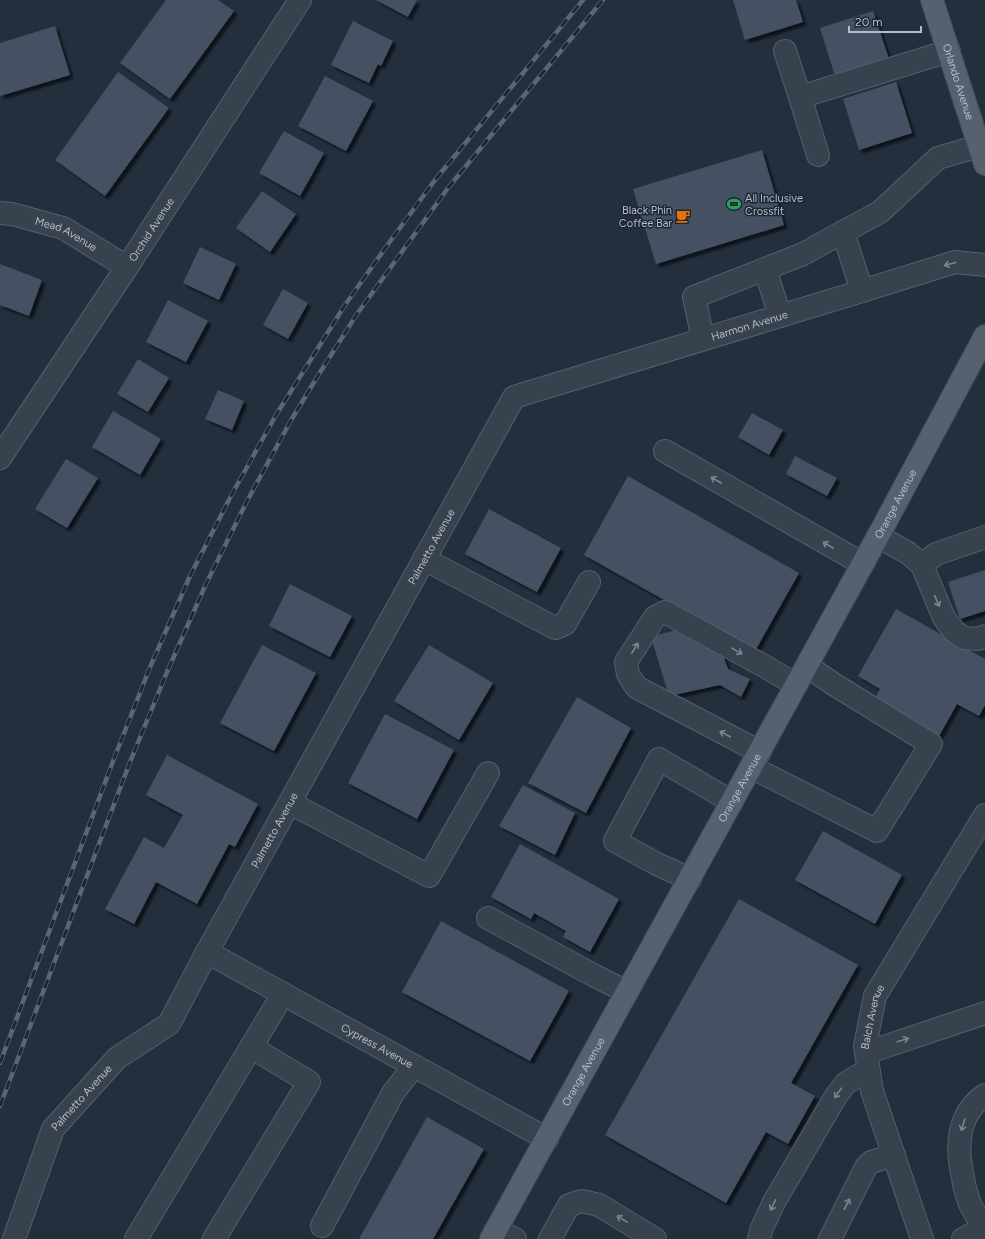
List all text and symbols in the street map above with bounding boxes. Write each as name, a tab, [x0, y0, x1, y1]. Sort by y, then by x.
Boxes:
scale bar	[849, 8, 921, 34]
text: 20 m	[855, 15, 883, 29]
street label: Orlando Avenue	[940, 42, 976, 122]
place label: All Inclusive Crossfit	[745, 192, 803, 218]
street label: Orchid Avenue	[126, 196, 177, 264]
sports icon: All Inclusive Crossfit	[726, 196, 742, 212]
place label: Black Phin Coffee Bar	[619, 204, 672, 230]
cafe icon: Black Phin Coffee Bar	[675, 208, 691, 224]
street label: Mead Avenue	[34, 215, 99, 254]
one-way arrow	[944, 260, 957, 268]
street label: Harmon Avenue	[709, 308, 789, 344]
street label: Orange Avenue	[872, 467, 920, 541]
one-way arrow	[710, 476, 722, 484]
street label: Palmetto Avenue	[406, 507, 458, 587]
one-way arrow	[823, 541, 835, 549]
one-way arrow	[933, 594, 941, 606]
one-way arrow	[631, 643, 639, 654]
one-way arrow	[731, 648, 743, 656]
one-way arrow	[719, 730, 731, 737]
street label: Orange Avenue	[716, 751, 764, 825]
street label: Palmetto Avenue	[249, 790, 301, 871]
street label: Balch Avenue	[858, 982, 888, 1050]
street label: Cypress Avenue	[338, 1021, 415, 1071]
street label: Orange Avenue	[559, 1035, 608, 1109]
one-way arrow	[896, 1036, 908, 1044]
street label: Palmetto Avenue	[49, 1062, 115, 1134]
one-way arrow	[834, 1087, 842, 1098]
one-way arrow	[959, 1119, 966, 1132]
one-way arrow	[844, 1198, 851, 1210]
one-way arrow	[769, 1199, 776, 1211]
one-way arrow	[616, 1214, 628, 1222]

